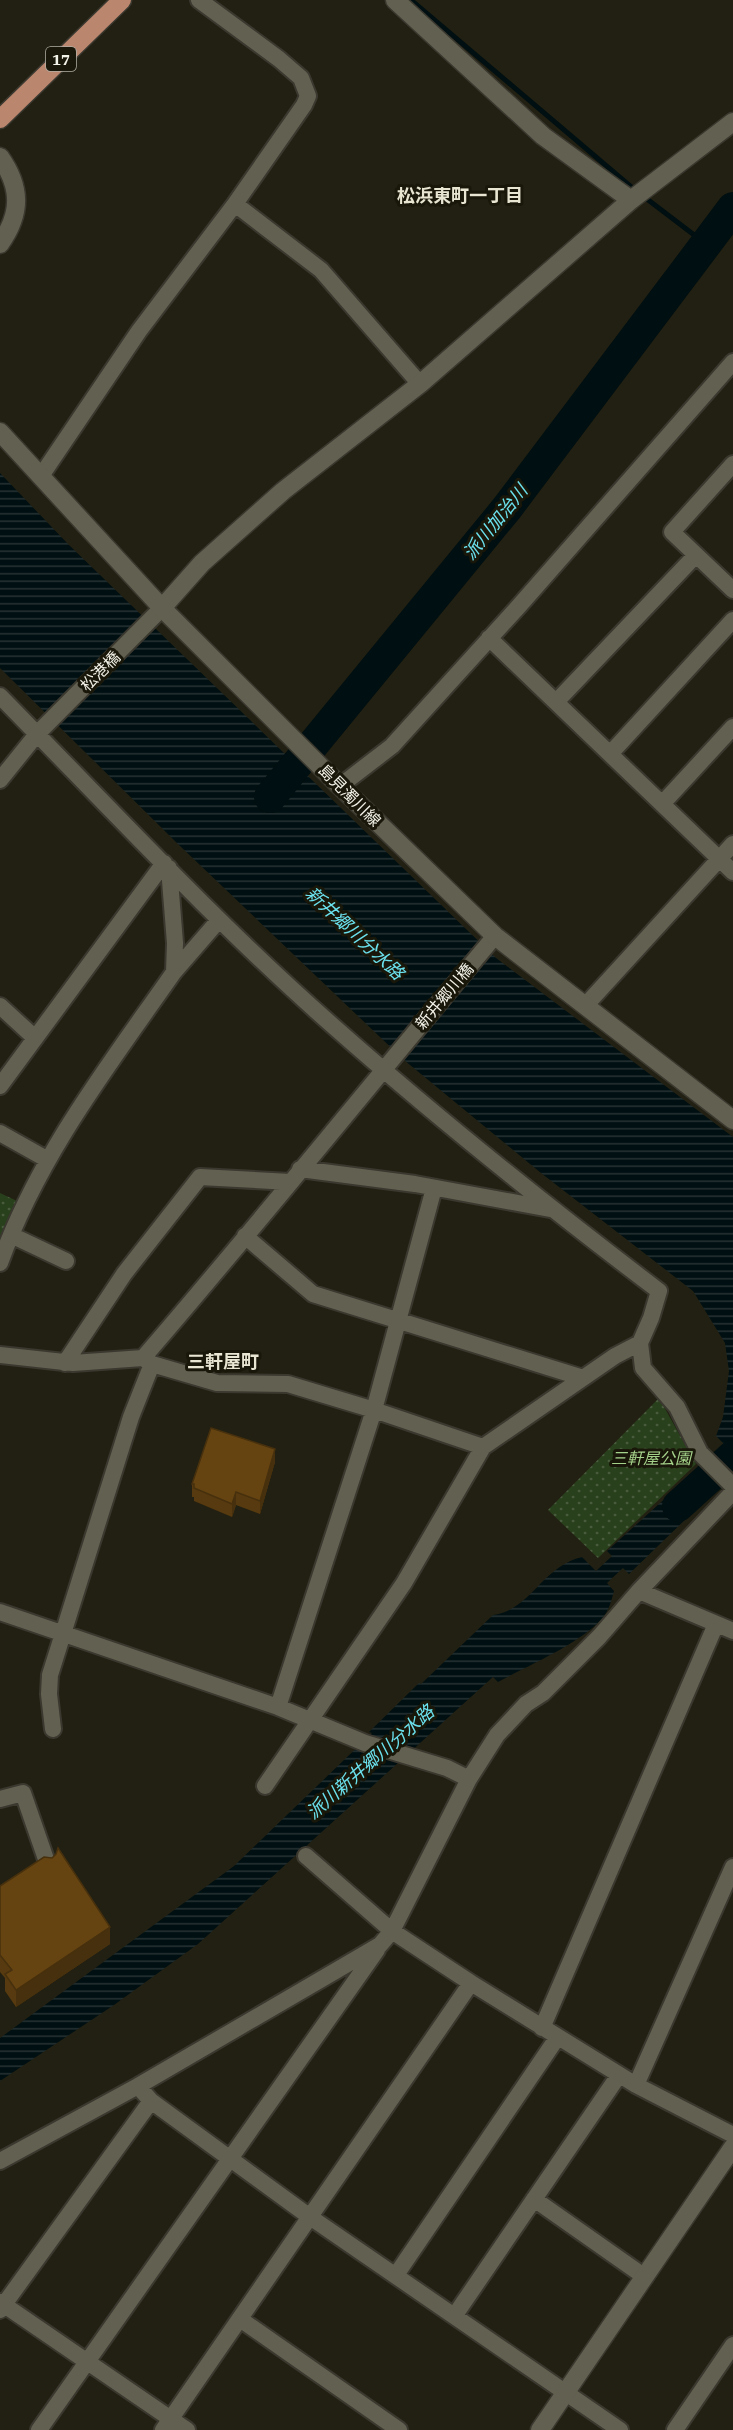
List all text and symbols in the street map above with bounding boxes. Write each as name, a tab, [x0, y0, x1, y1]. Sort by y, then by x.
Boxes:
road number: 17	[46, 47, 76, 71]
district label: 松浜東町一丁目	[397, 184, 523, 207]
water label: 派川加治川	[458, 478, 534, 564]
street label: 松港橋	[76, 647, 124, 695]
street label: 島見濁川線	[315, 760, 385, 830]
water label: 新井郷川分水路	[301, 882, 410, 986]
street label: 新井郷川橋	[411, 959, 477, 1033]
district label: 三軒屋町	[187, 1350, 259, 1373]
park label: 三軒屋公園	[611, 1448, 693, 1468]
water label: 派川新井郷川分水路	[301, 1699, 440, 1824]

